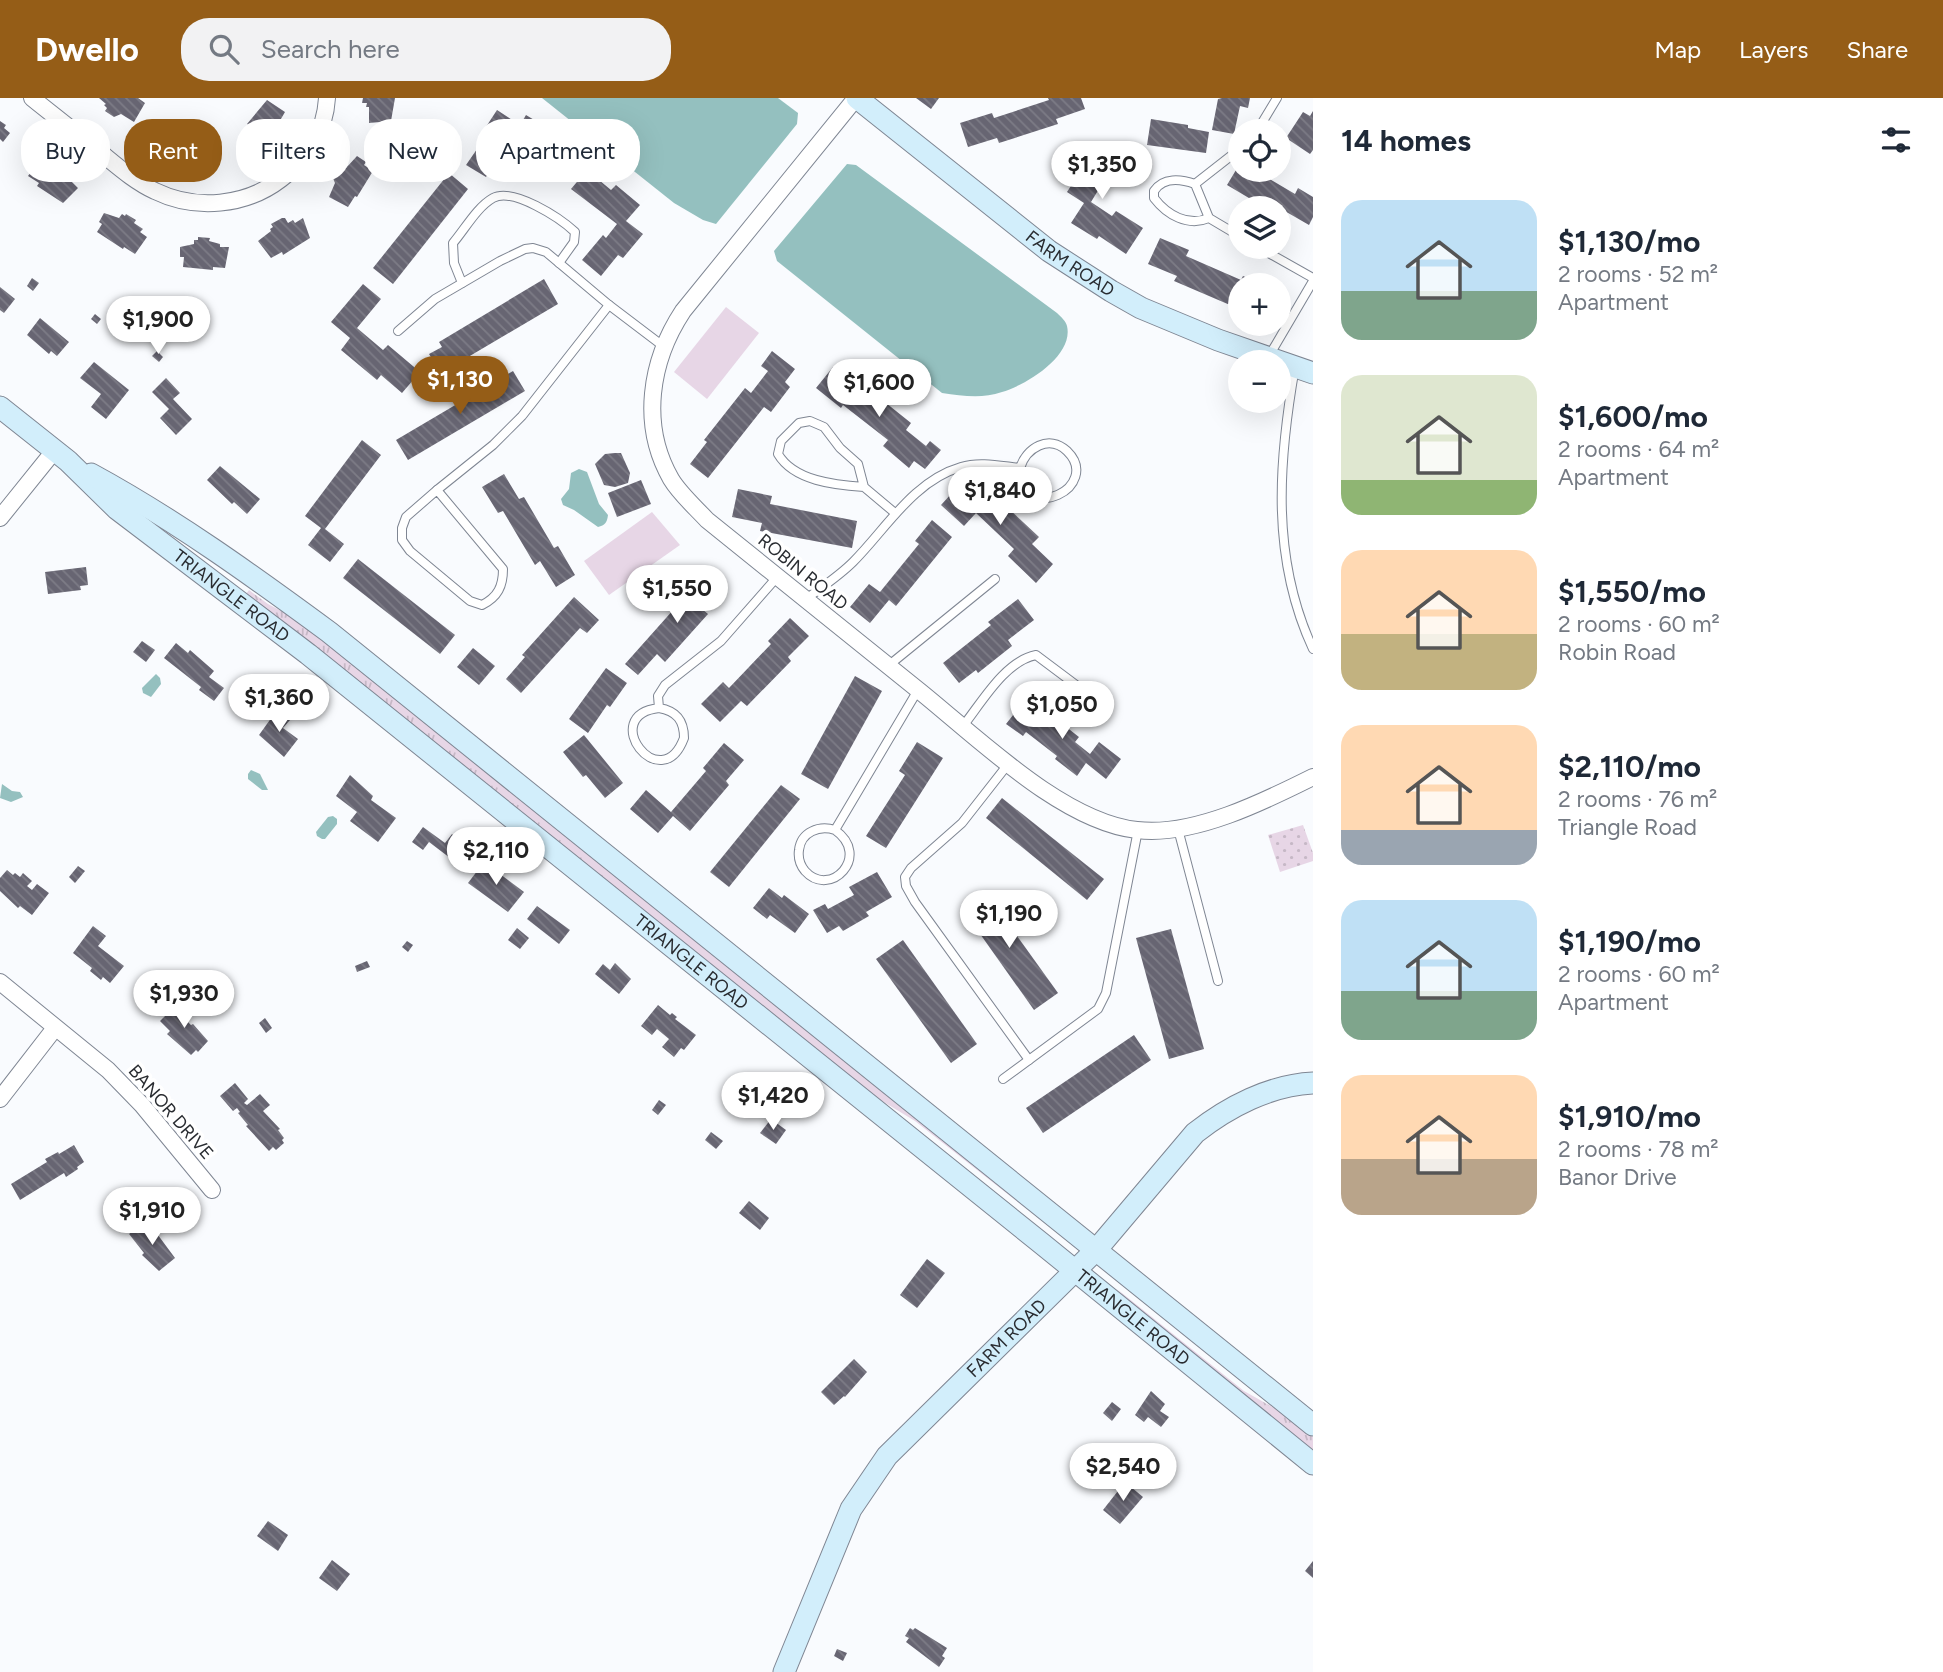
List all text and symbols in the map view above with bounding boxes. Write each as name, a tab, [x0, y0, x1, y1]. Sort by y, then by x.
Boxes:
search box	[181, 18, 671, 81]
text: Dwello	[35, 30, 139, 69]
icon: search	[205, 30, 243, 68]
text: Search here	[261, 33, 400, 65]
text: Map	[1654, 35, 1701, 64]
text: Layers	[1739, 35, 1808, 64]
text: Share	[1846, 35, 1908, 64]
chip: Buy	[21, 119, 110, 182]
chip: Rent	[124, 119, 222, 182]
chip: Filters	[236, 119, 350, 182]
chip: New	[364, 119, 462, 182]
chip: Apartment	[476, 119, 640, 182]
map controls	[1228, 119, 1291, 413]
button: locate	[1228, 119, 1291, 182]
icon: filters	[1877, 121, 1915, 159]
text: 14 homes	[1341, 122, 1471, 159]
pin: $1,350	[1045, 141, 1159, 201]
text: $1,350	[1067, 150, 1137, 178]
button: layers	[1228, 196, 1291, 259]
text: $1,130/mo	[1558, 223, 1700, 260]
street label: FARM ROAD	[1021, 226, 1119, 301]
icon: home	[1397, 228, 1481, 312]
text: 2 rooms · 52 m²	[1558, 260, 1718, 288]
button: +	[1228, 273, 1291, 336]
text: Apartment	[1558, 288, 1669, 316]
pin: $1,900	[101, 296, 215, 356]
text: $1,900	[122, 305, 194, 333]
button: −	[1228, 350, 1291, 413]
pin: $1,130	[403, 356, 517, 416]
pin: $1,600	[822, 360, 936, 419]
text: $1,130	[427, 365, 493, 393]
text: $1,600	[843, 368, 915, 396]
text: $1,600/mo	[1558, 398, 1708, 435]
icon: home	[1397, 403, 1481, 487]
text: 2 rooms · 64 m²	[1558, 435, 1719, 463]
text: Apartment	[1558, 463, 1669, 491]
pin: $1,840	[943, 468, 1057, 527]
text: $1,840	[964, 476, 1036, 504]
street label: ROBIN ROAD	[754, 529, 852, 615]
street label: TRIANGLE ROAD	[169, 545, 294, 647]
pin: $1,550	[620, 566, 734, 625]
text: $1,550/mo	[1558, 573, 1706, 610]
text: $1,550	[642, 574, 712, 602]
icon: home	[1397, 578, 1481, 662]
text: 2 rooms · 60 m²	[1558, 610, 1720, 638]
text: Robin Road	[1558, 638, 1676, 666]
pin: $1,360	[222, 674, 336, 734]
pin: $1,050	[1005, 682, 1119, 741]
text: $1,360	[244, 683, 314, 711]
text: $1,050	[1026, 690, 1098, 718]
text: $2,110/mo	[1558, 748, 1701, 785]
icon: home	[1397, 753, 1481, 837]
text: 2 rooms · 76 m²	[1558, 785, 1717, 813]
text: Triangle Road	[1558, 813, 1697, 841]
pin: $2,110	[439, 828, 553, 887]
text: $2,110	[463, 836, 529, 864]
pin: $1,190	[952, 890, 1066, 950]
text: $1,190	[976, 899, 1042, 927]
street label: TRIANGLE ROAD	[630, 910, 753, 1015]
text: $1,190/mo	[1558, 923, 1701, 960]
icon: home	[1397, 928, 1481, 1012]
text: 2 rooms · 60 m²	[1558, 960, 1720, 988]
pin: $1,930	[127, 970, 241, 1030]
text: $1,930	[149, 979, 219, 1007]
text: Apartment	[1558, 988, 1669, 1016]
street label: BANOR DRIVE	[124, 1060, 218, 1164]
pin: $1,420	[716, 1072, 830, 1132]
text: $1,420	[737, 1081, 809, 1109]
text: $1,910/mo	[1558, 1098, 1701, 1135]
icon: home	[1397, 1103, 1481, 1187]
text: 2 rooms · 78 m²	[1558, 1135, 1719, 1163]
text: Banor Drive	[1558, 1163, 1677, 1191]
pin: $1,910	[95, 1188, 209, 1247]
text: $1,910	[119, 1196, 185, 1224]
street label: TRIANGLE ROAD	[1072, 1265, 1194, 1370]
street label: FARM ROAD	[962, 1294, 1051, 1382]
pin: $2,540	[1066, 1444, 1180, 1503]
text: $2,540	[1086, 1452, 1160, 1480]

